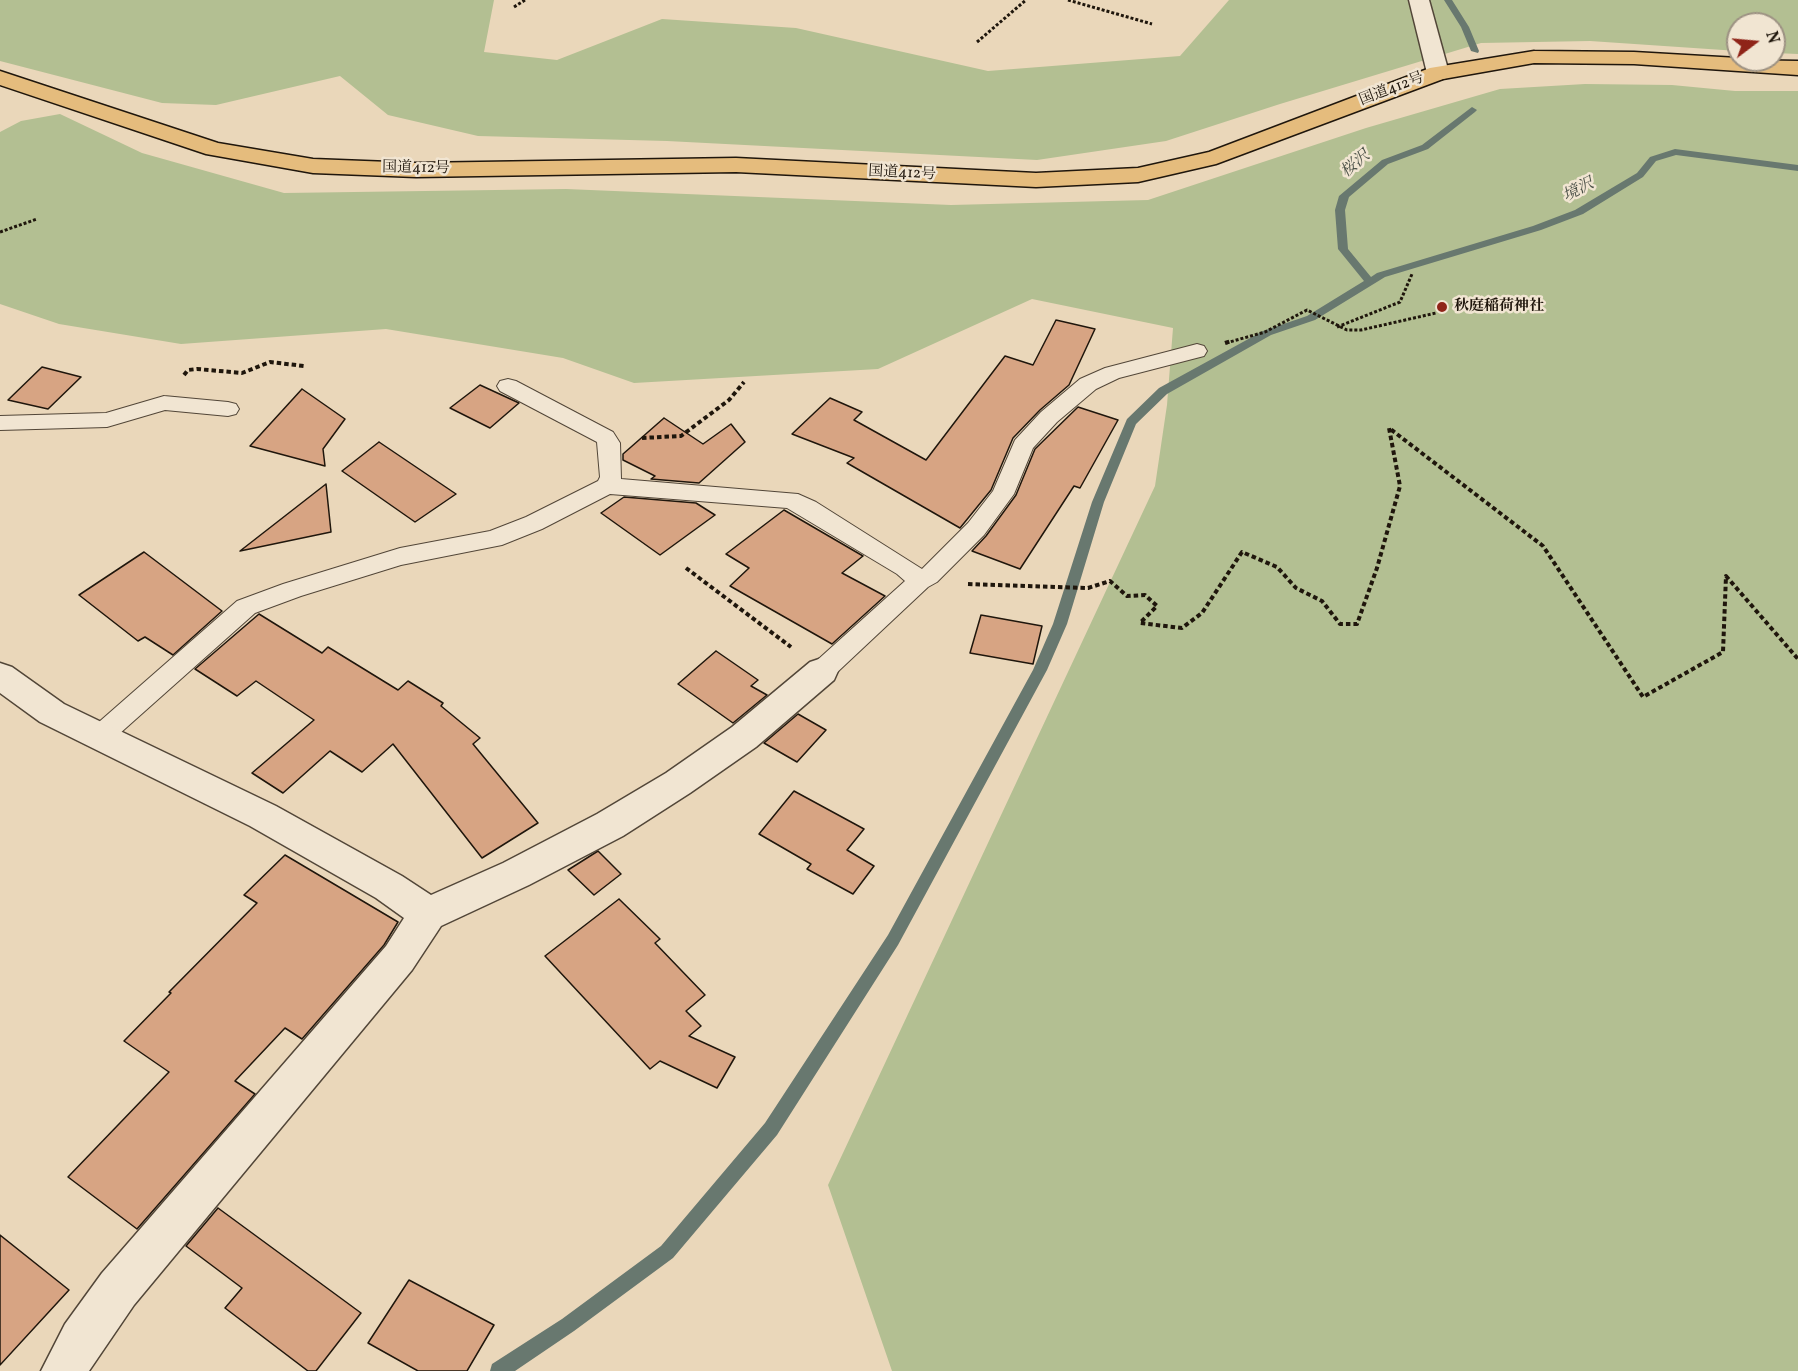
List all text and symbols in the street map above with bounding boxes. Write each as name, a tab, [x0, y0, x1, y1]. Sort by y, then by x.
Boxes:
north arrow	[1726, 12, 1786, 72]
text: N	[1759, 29, 1784, 46]
street label: 国道412号	[1357, 69, 1427, 111]
water label: 桜沢	[1338, 147, 1374, 183]
street label: 国道412号	[382, 159, 450, 179]
street label: 国道412号	[868, 163, 936, 185]
water label: 境沢	[1560, 175, 1598, 207]
place label: 秋庭稲荷神社	[1454, 298, 1544, 316]
marker: 秋庭稲荷神社	[1435, 300, 1449, 314]

